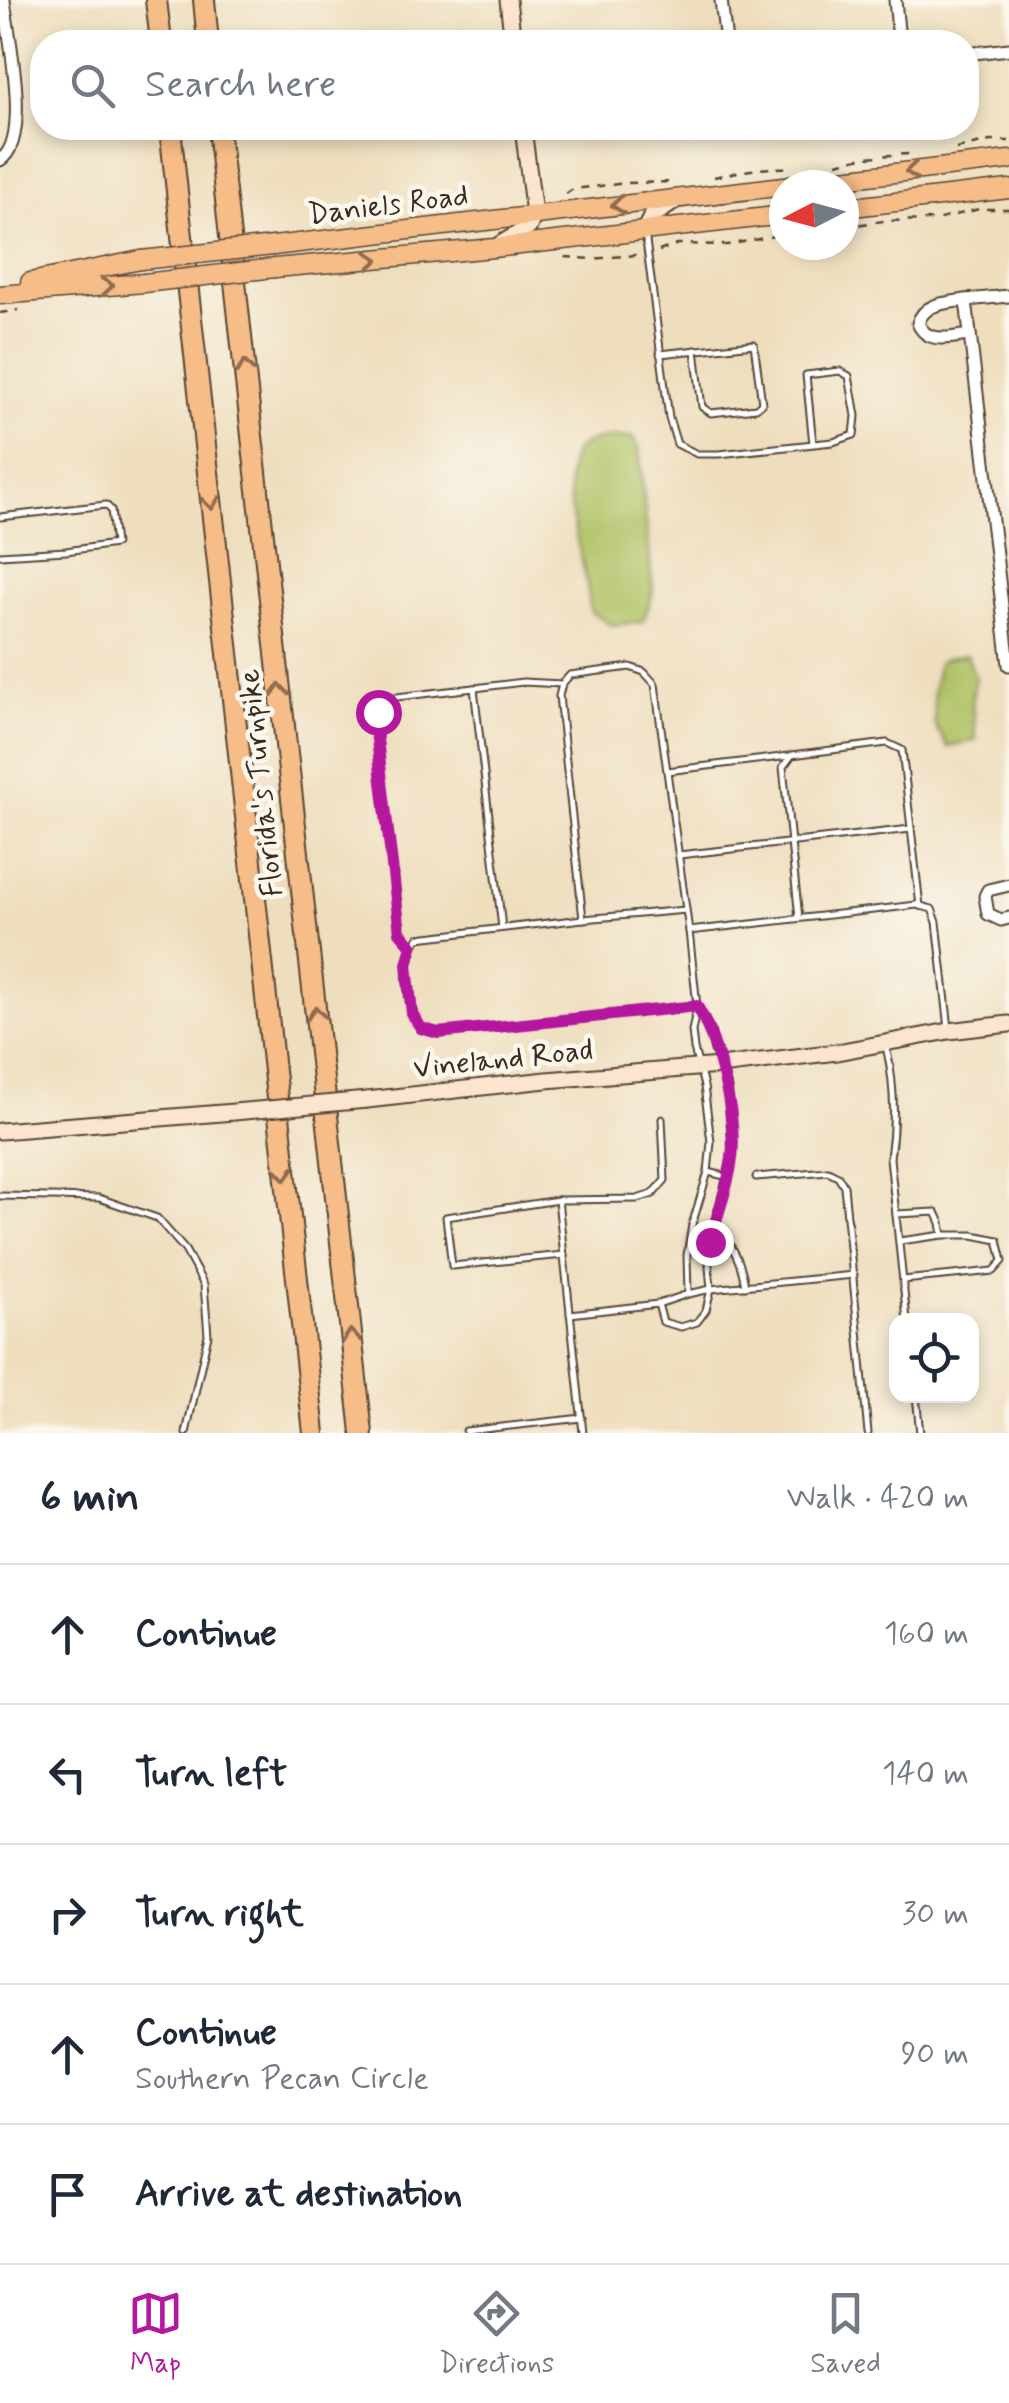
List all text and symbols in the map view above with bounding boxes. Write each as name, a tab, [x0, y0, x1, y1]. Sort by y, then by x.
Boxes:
search box	[30, 30, 979, 140]
icon: search	[65, 58, 120, 113]
text: Search here	[145, 61, 336, 110]
one-way arrow	[904, 160, 920, 181]
north arrow	[769, 170, 859, 260]
street label: Daniels Road	[306, 176, 471, 235]
one-way arrow	[609, 194, 625, 215]
one-way arrow	[365, 249, 381, 271]
one-way arrow	[99, 275, 115, 297]
one-way arrow	[235, 359, 256, 375]
one-way arrow	[200, 495, 222, 511]
street label: Florida's Turnpike	[230, 667, 293, 899]
one-way arrow	[270, 682, 291, 698]
route start	[356, 690, 402, 736]
one-way arrow	[306, 1005, 327, 1021]
street label: Vineland Road	[411, 1031, 595, 1088]
one-way arrow	[274, 1166, 295, 1182]
route end	[688, 1220, 734, 1266]
map controls	[889, 1313, 979, 1403]
button: locate	[889, 1313, 979, 1403]
one-way arrow	[341, 1328, 362, 1344]
text: 6 min	[40, 1471, 139, 1526]
text: Walk · 420 m	[786, 1477, 969, 1519]
icon: ahead	[40, 1607, 95, 1662]
text: Continue	[135, 1610, 277, 1659]
text: 160 m	[884, 1613, 969, 1655]
icon: left	[40, 1747, 95, 1802]
text: Turn left	[135, 1750, 287, 1799]
text: 140 m	[882, 1753, 969, 1795]
icon: right	[40, 1887, 95, 1942]
text: Turn right	[135, 1890, 304, 1939]
text: 30 m	[902, 1893, 969, 1935]
text: Continue	[135, 2009, 277, 2058]
icon: ahead	[40, 2027, 95, 2082]
text: 90 m	[901, 2033, 969, 2075]
text: Southern Pecan Circle	[135, 2058, 429, 2100]
icon: arrive	[40, 2167, 95, 2222]
text: Arrive at destination	[135, 2170, 462, 2219]
tab: Map	[128, 2286, 183, 2383]
tab: Directions	[439, 2286, 554, 2383]
tab: Saved	[810, 2286, 881, 2383]

